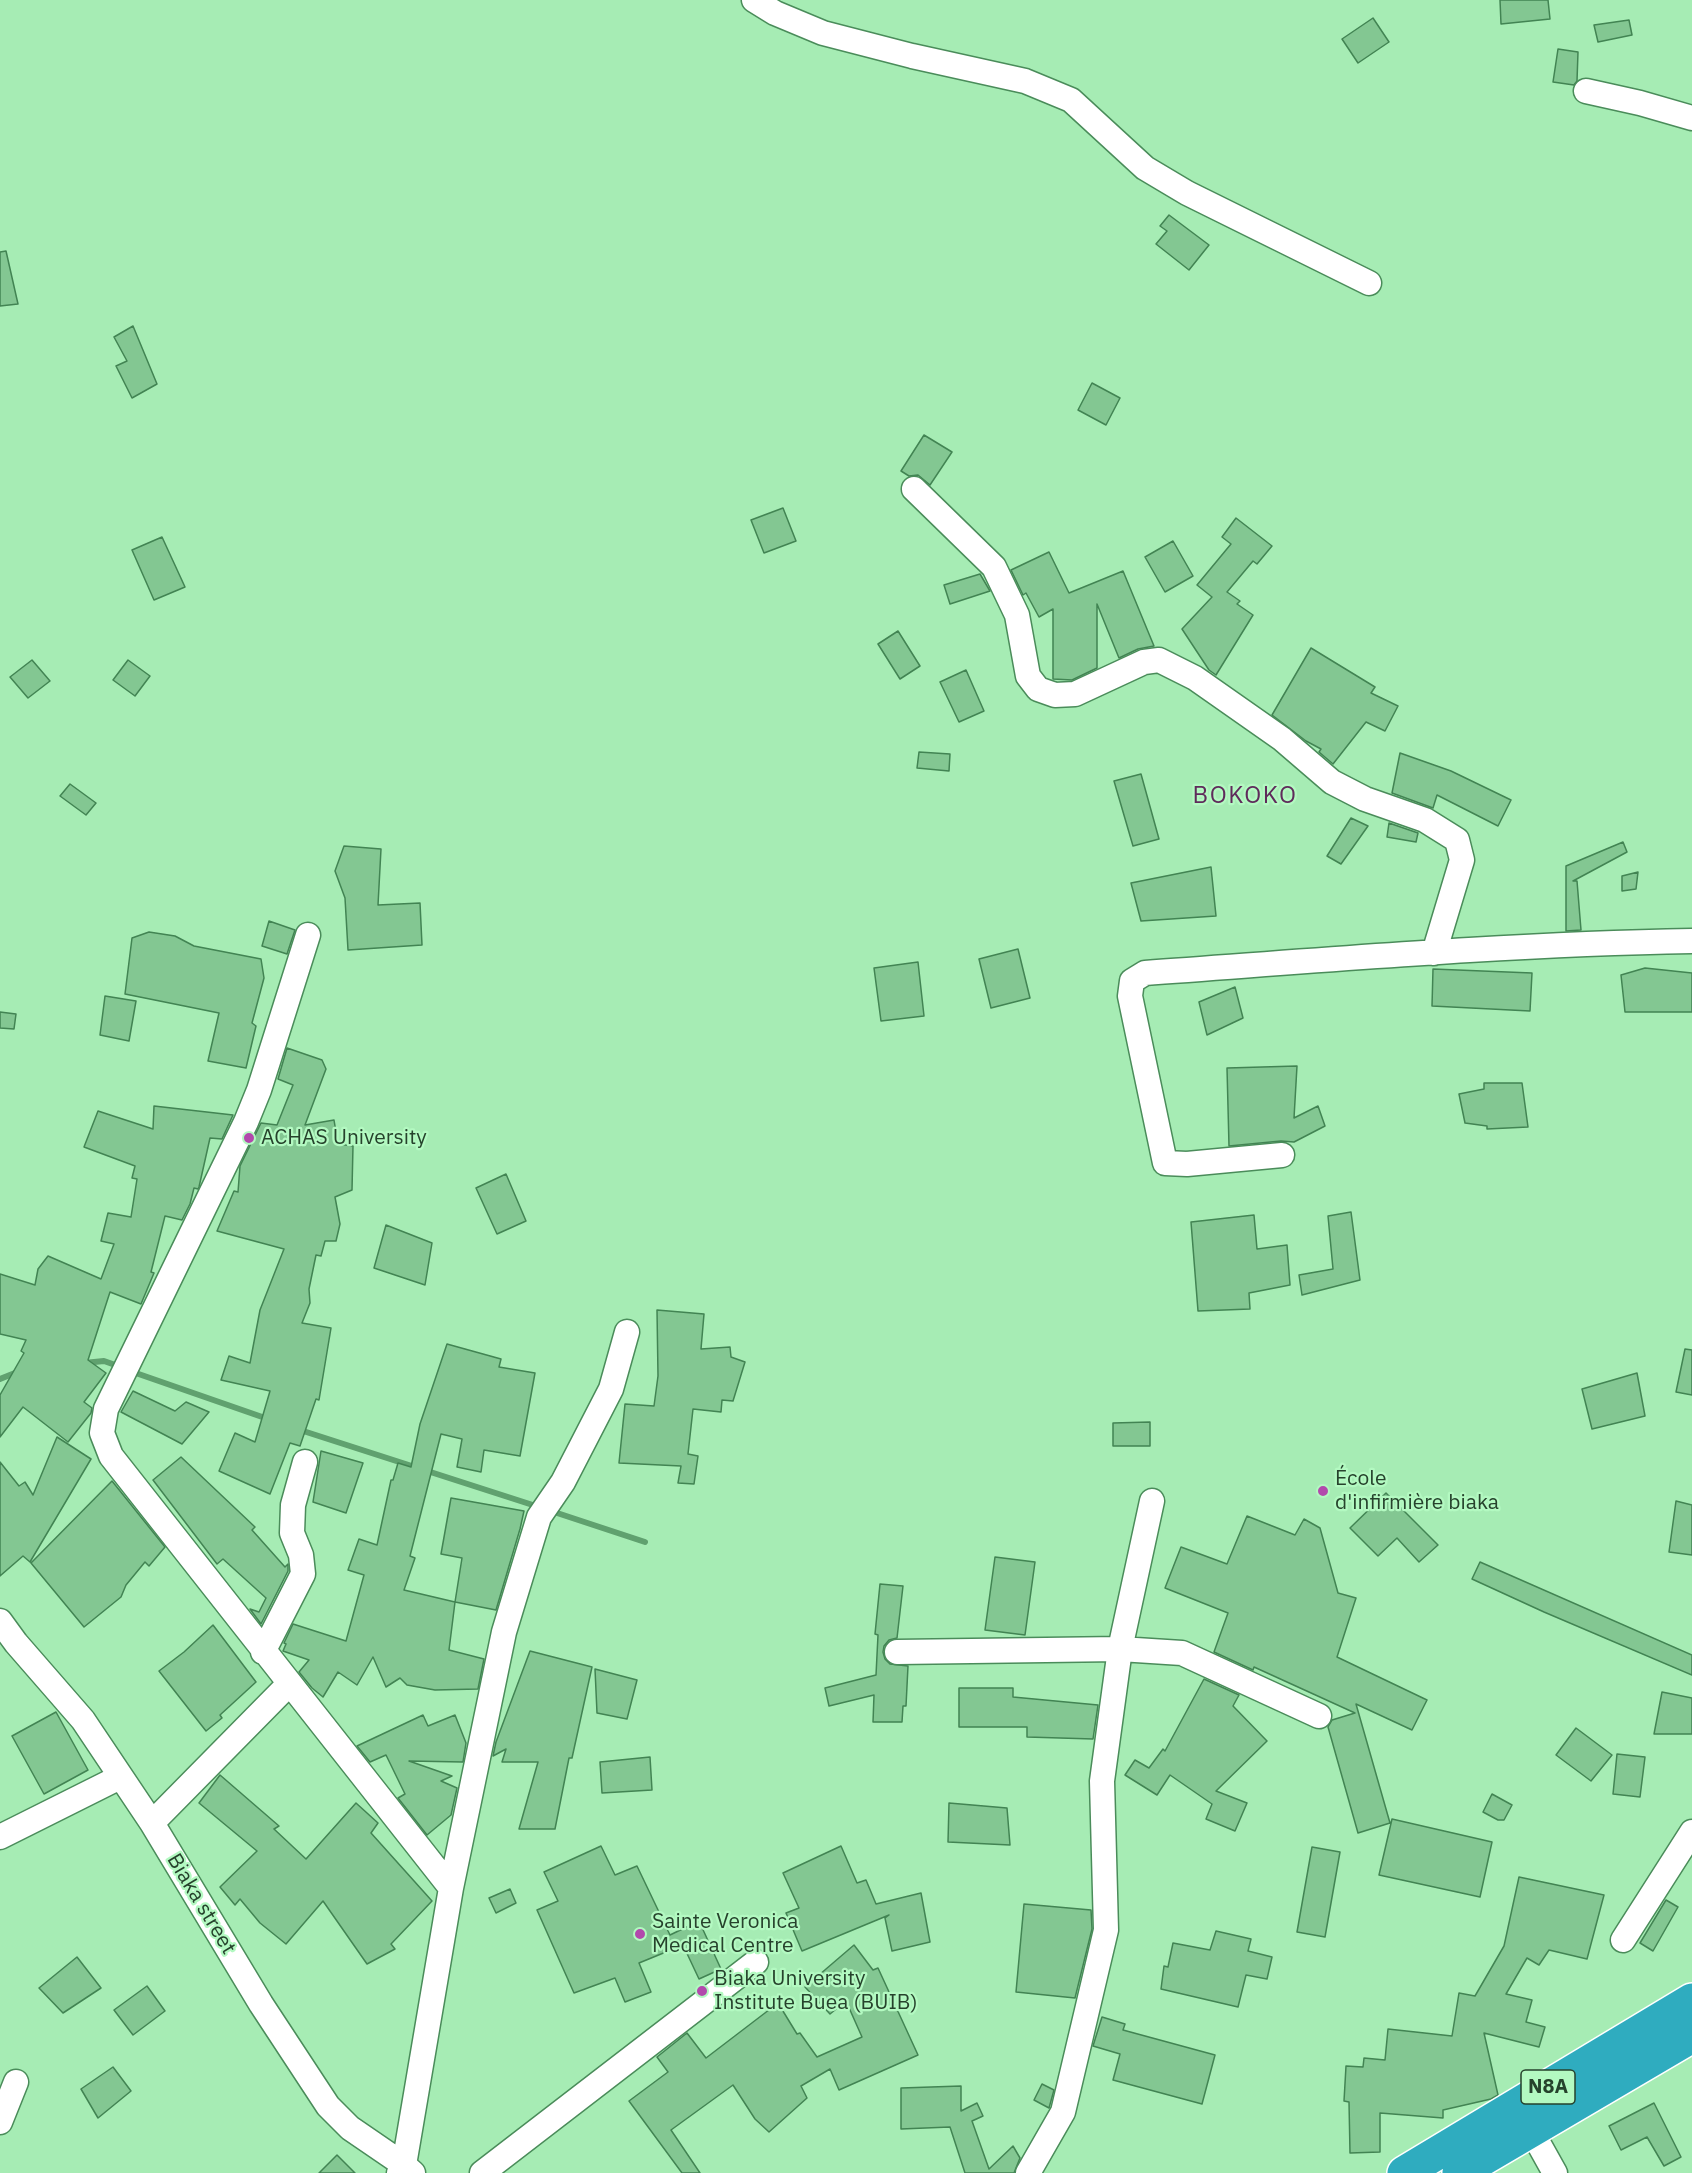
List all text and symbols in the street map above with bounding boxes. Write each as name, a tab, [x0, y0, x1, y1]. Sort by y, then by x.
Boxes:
district label: BOKOKO	[1193, 782, 1297, 810]
place label: ACHAS University	[261, 1125, 427, 1151]
marker: ACHAS University	[242, 1131, 256, 1145]
place label: École d'infirmière biaka	[1335, 1466, 1499, 1516]
marker: École d'infirmière biaka	[1316, 1484, 1330, 1498]
street label: Biaka street	[161, 1849, 241, 1959]
place label: Sainte Veronica Medical Centre	[652, 1909, 798, 1959]
marker: Sainte Veronica Medical Centre	[633, 1927, 647, 1941]
place label: Biaka University Institute Buea (BUIB)	[714, 1966, 918, 2016]
marker: Biaka University Institute Buea (BUIB)	[695, 1984, 709, 1998]
road number: N8A	[1521, 2070, 1575, 2104]

